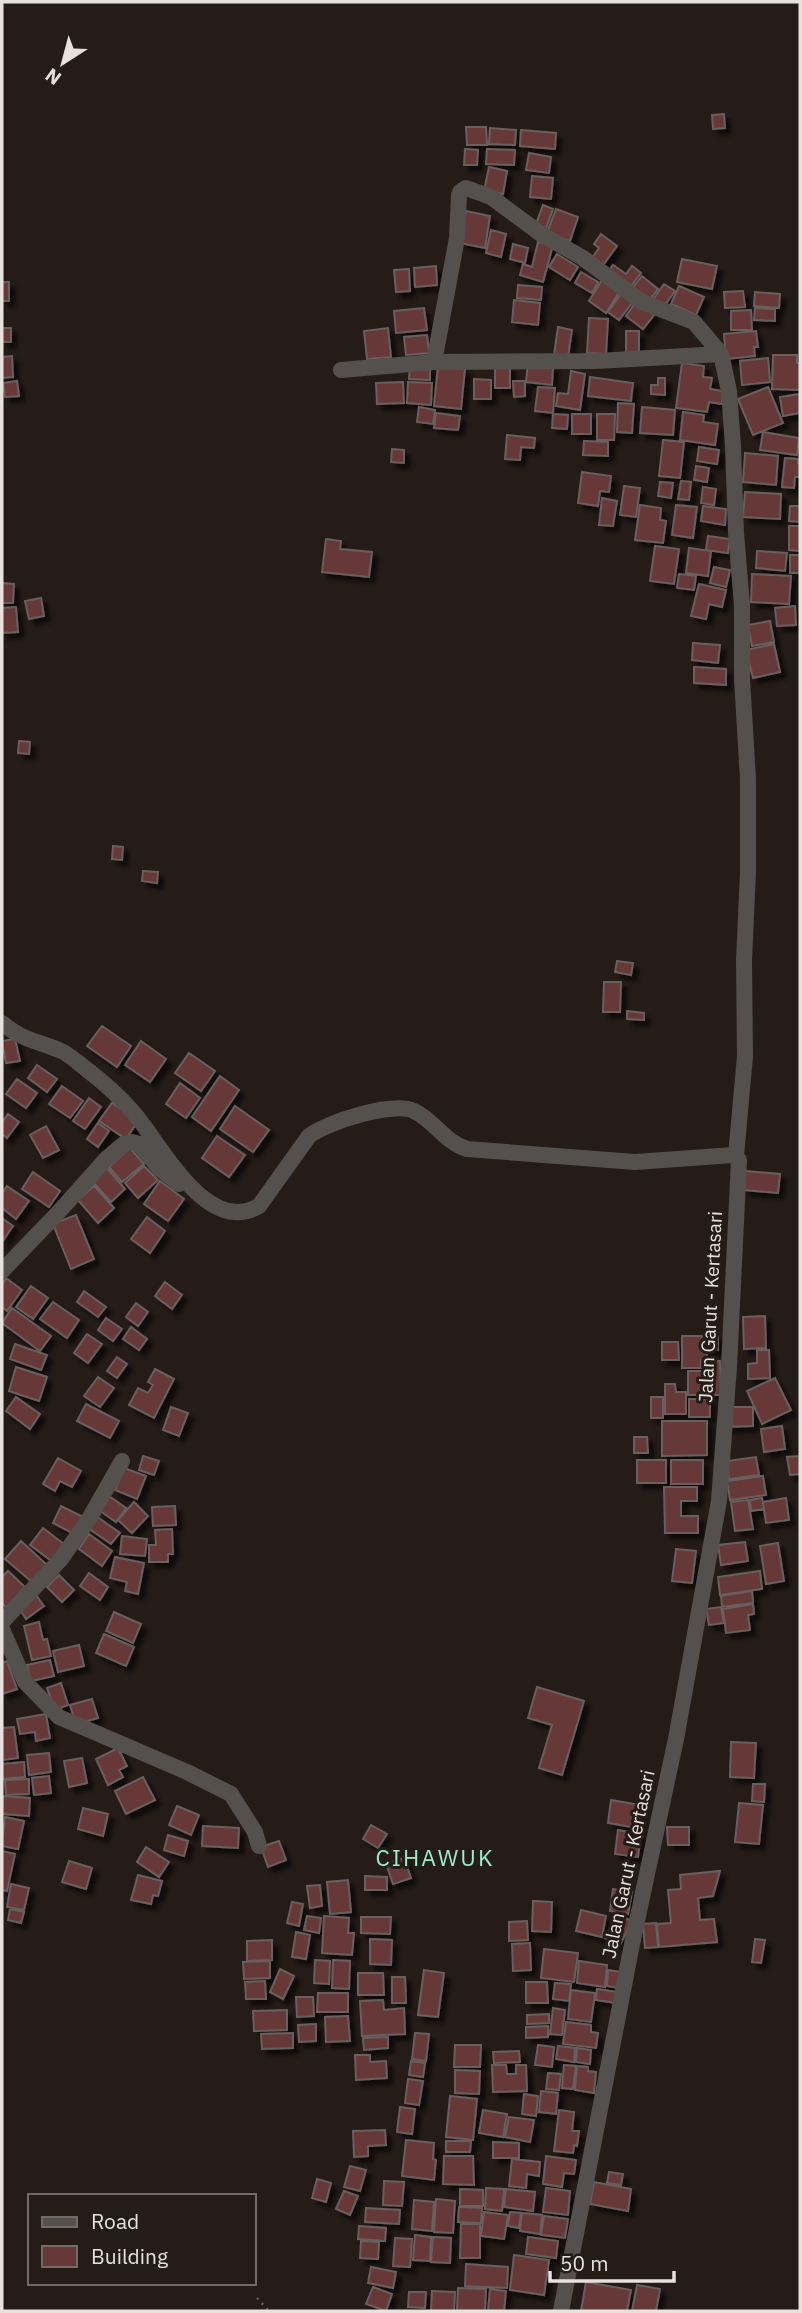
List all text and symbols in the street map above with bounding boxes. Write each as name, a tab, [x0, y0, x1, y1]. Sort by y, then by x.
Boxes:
north arrow	[28, 28, 98, 98]
text: N	[40, 63, 66, 91]
street label: Jalan Garut - Kertasari	[693, 1211, 727, 1403]
street label: Jalan Garut - Kertasari	[596, 1768, 660, 1960]
district label: CIHAWUK	[375, 1842, 495, 1872]
legend	[28, 2194, 256, 2285]
text: Road	[91, 2207, 139, 2235]
scale bar	[550, 2240, 674, 2284]
text: Building	[91, 2242, 168, 2270]
text: 50 m	[560, 2249, 609, 2277]

